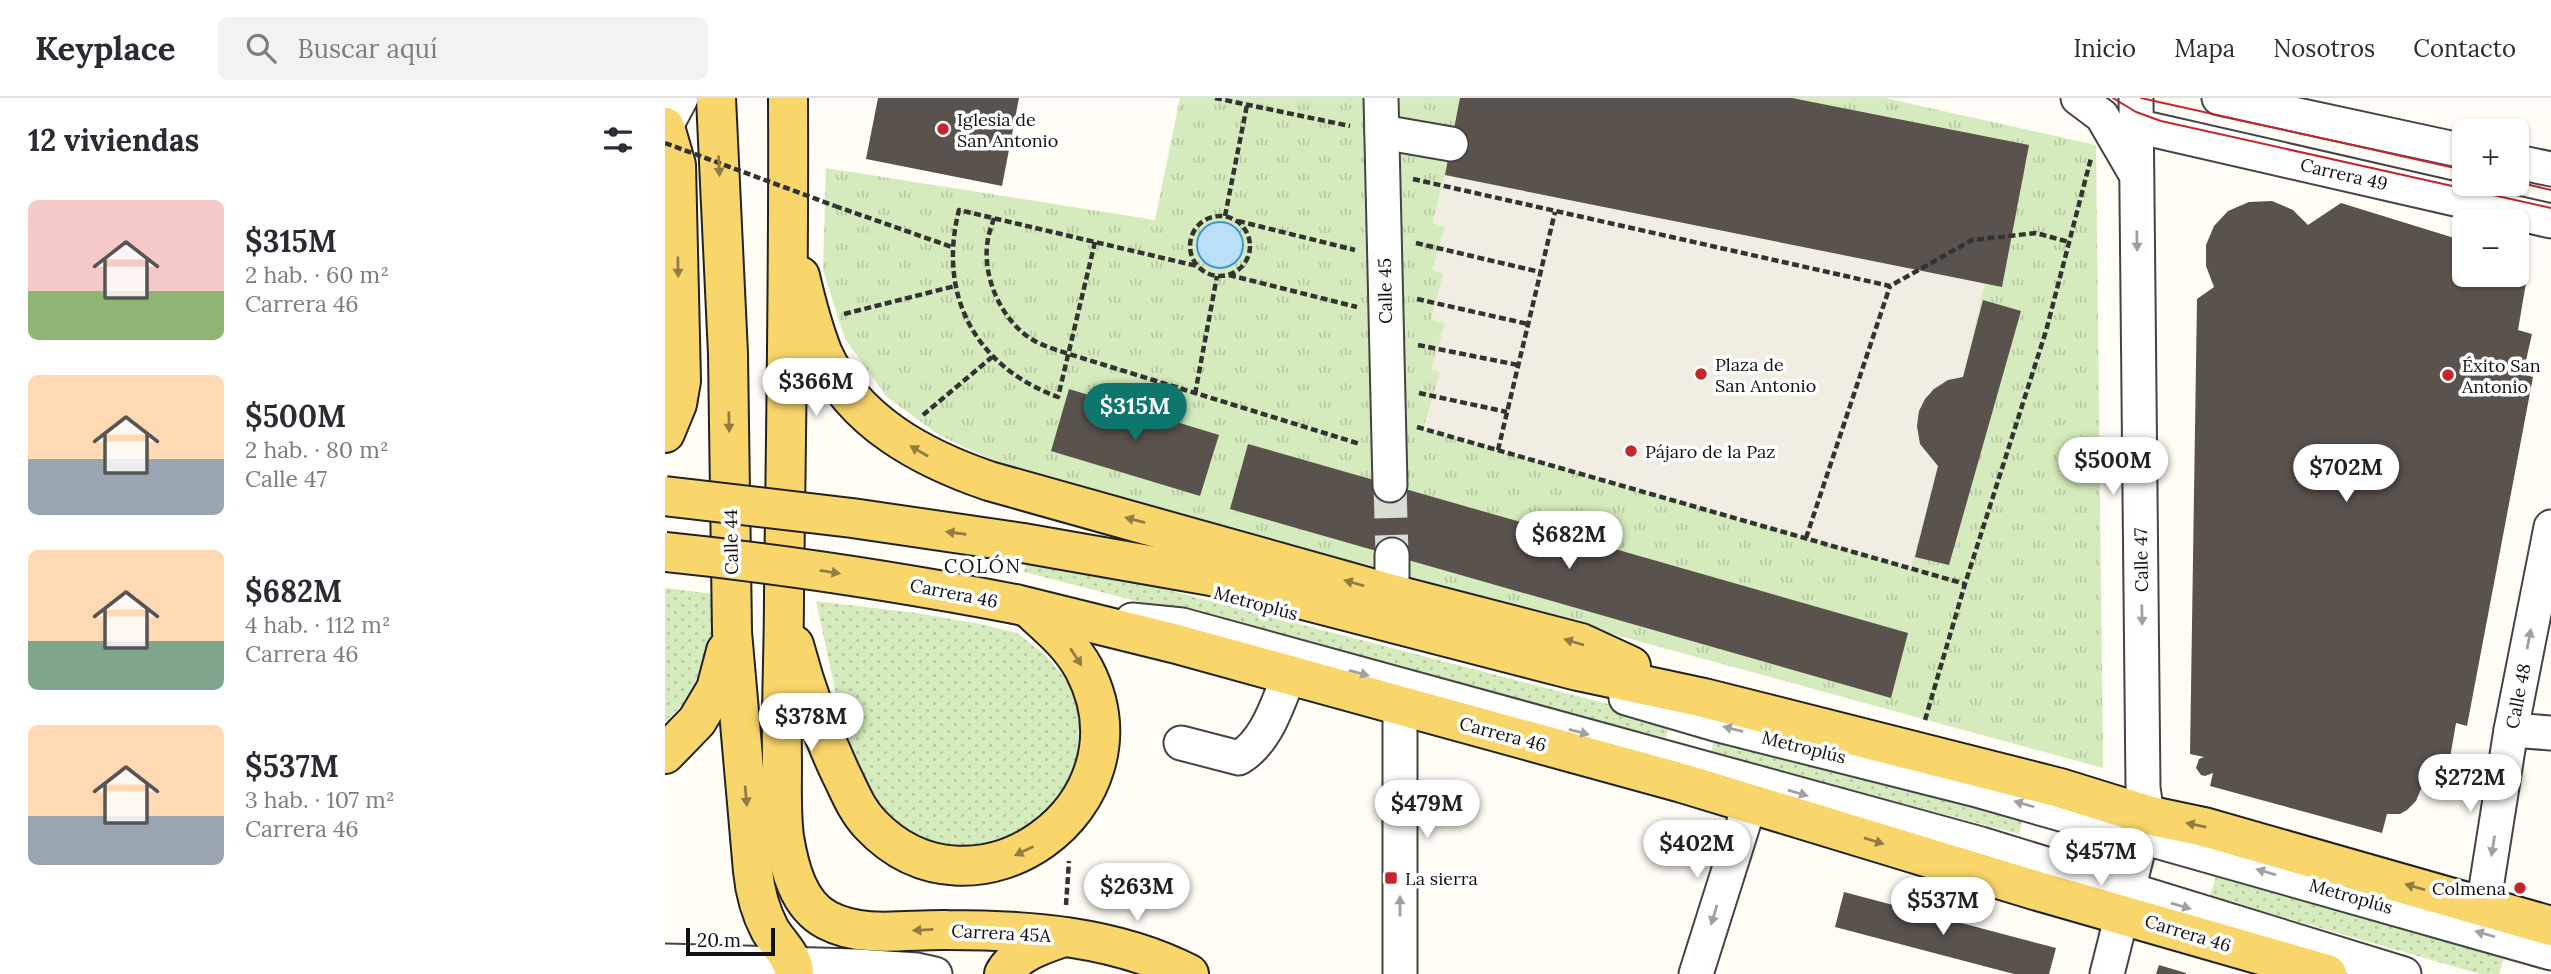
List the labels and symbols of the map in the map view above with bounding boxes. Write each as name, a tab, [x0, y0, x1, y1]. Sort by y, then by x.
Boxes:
place label: Iglesia de San Antonio	[957, 108, 1058, 152]
marker: Iglesia de San Antonio	[935, 121, 951, 137]
street label: Carrera 49	[2298, 153, 2390, 195]
one-way arrow	[714, 155, 725, 177]
one-way arrow	[2131, 230, 2143, 252]
one-way arrow	[672, 256, 684, 278]
street label: Calle 45	[1373, 258, 1397, 324]
place label: Plaza de San Antonio	[1715, 353, 1816, 397]
place label: Éxito San Antonio	[2461, 354, 2541, 398]
pin: $366M	[767, 358, 865, 418]
marker: Plaza de San Antonio	[1693, 366, 1709, 382]
marker: Éxito San Antonio	[2440, 367, 2456, 383]
pin: $315M	[1086, 384, 1184, 443]
one-way arrow	[723, 411, 735, 433]
pin: $500M	[2064, 438, 2162, 497]
place label: Pájaro de la Paz	[1645, 440, 1775, 463]
marker: Pájaro de la Paz	[1623, 443, 1639, 459]
pin: $702M	[2297, 444, 2395, 504]
one-way arrow	[909, 445, 929, 457]
street label: Calle 44	[719, 509, 743, 575]
pin: $682M	[1520, 512, 1618, 571]
one-way arrow	[1124, 515, 1145, 525]
one-way arrow	[945, 527, 967, 538]
street label: Calle 47	[2129, 528, 2153, 592]
district label: COLÓN	[944, 554, 1022, 578]
one-way arrow	[819, 567, 841, 578]
street label: Carrera 46	[908, 573, 1000, 613]
one-way arrow	[1343, 577, 1365, 588]
street label: Metroplús	[1212, 581, 1300, 625]
one-way arrow	[2136, 605, 2148, 627]
one-way arrow	[2524, 628, 2535, 650]
one-way arrow	[1563, 636, 1584, 646]
one-way arrow	[1069, 648, 1082, 667]
street label: Calle 48	[2500, 661, 2536, 731]
one-way arrow	[1349, 668, 1371, 679]
pin: $378M	[762, 694, 860, 753]
street label: Carrera 46	[1457, 711, 1549, 757]
one-way arrow	[1721, 723, 1743, 734]
street label: Metroplús	[1760, 725, 1848, 769]
one-way arrow	[1568, 727, 1590, 738]
pin: $272M	[2421, 754, 2519, 814]
pin: $479M	[1378, 780, 1476, 840]
one-way arrow	[741, 785, 752, 807]
one-way arrow	[1787, 788, 1809, 799]
one-way arrow	[2013, 798, 2034, 808]
pin: $402M	[1648, 820, 1746, 880]
one-way arrow	[2185, 820, 2207, 831]
pin: $457M	[2052, 828, 2150, 888]
one-way arrow	[2487, 835, 2498, 857]
one-way arrow	[1864, 836, 1885, 846]
one-way arrow	[1014, 845, 1034, 856]
pin: $263M	[1088, 864, 1186, 923]
one-way arrow	[2255, 866, 2277, 877]
place label: La sierra	[1405, 867, 1478, 890]
marker: La sierra	[1383, 870, 1399, 886]
street label: Metroplús	[2307, 873, 2395, 919]
place label: Colmena	[2432, 877, 2506, 900]
pin: $537M	[1894, 878, 1992, 937]
marker: Colmena	[2512, 880, 2528, 896]
one-way arrow	[2404, 882, 2425, 892]
one-way arrow	[1394, 895, 1406, 917]
one-way arrow	[2171, 901, 2192, 911]
one-way arrow	[1709, 904, 1719, 925]
street label: Carrera 46	[2142, 909, 2234, 957]
street label: Carrera 45A	[951, 919, 1052, 947]
scale bar	[686, 925, 775, 957]
one-way arrow	[911, 925, 933, 936]
one-way arrow	[2475, 929, 2496, 939]

